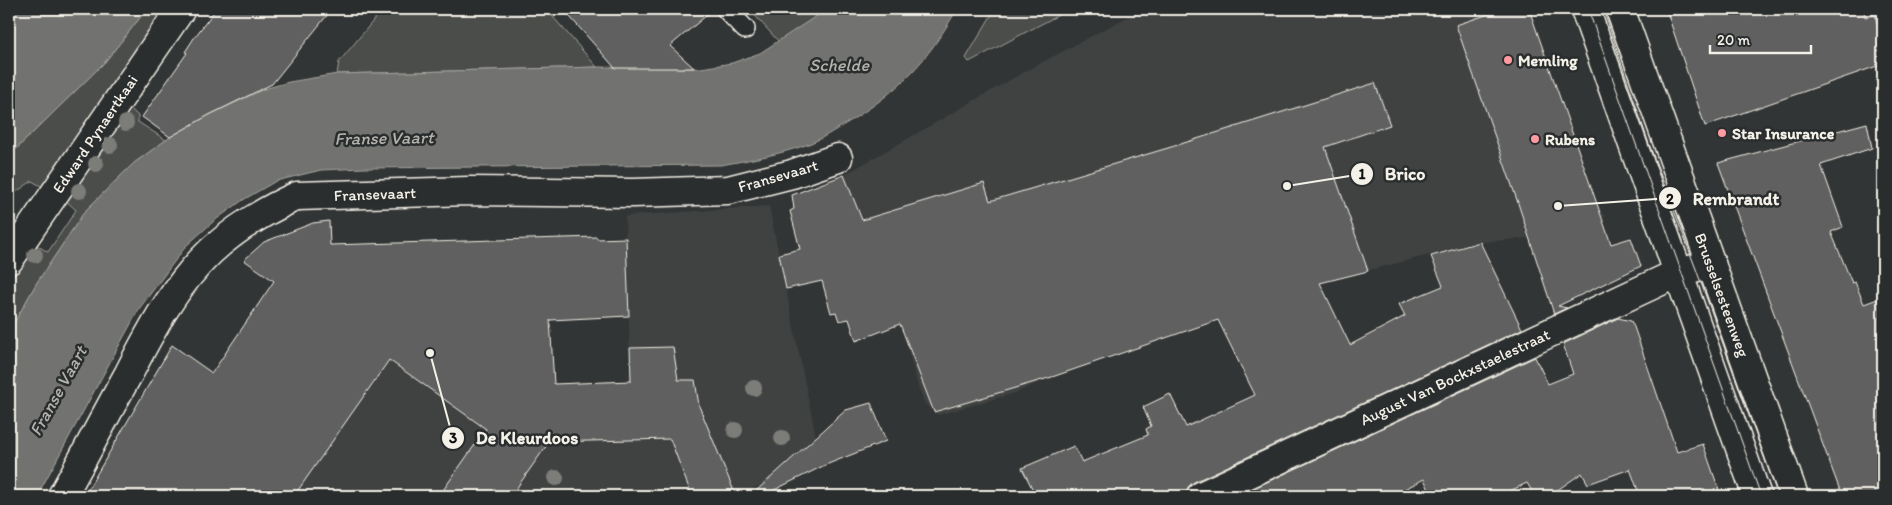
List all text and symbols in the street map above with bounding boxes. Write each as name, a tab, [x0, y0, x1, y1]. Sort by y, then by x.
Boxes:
scale bar	[1710, 22, 1811, 54]
text: 20 m	[1717, 31, 1751, 49]
place label: Memling	[1518, 51, 1578, 71]
water label: Schelde	[809, 54, 870, 76]
marker: Memling	[1502, 54, 1514, 66]
street label: Edward Pynaertkaai	[48, 71, 142, 197]
place label: Star Insurance	[1732, 124, 1835, 143]
water label: Franse Vaart	[334, 126, 436, 150]
marker: Star Insurance	[1716, 127, 1728, 139]
place label: Rubens	[1545, 130, 1595, 149]
marker: Rubens	[1529, 133, 1541, 145]
street label: Fransevaart	[736, 156, 820, 196]
callout: Brico	[1349, 157, 1435, 190]
text: Brico	[1385, 163, 1425, 185]
text: 1	[1359, 165, 1366, 183]
callout: Rembrandt	[1657, 182, 1789, 215]
street label: Fransevaart	[334, 183, 416, 205]
text: Rembrandt	[1693, 188, 1779, 210]
text: 2	[1666, 190, 1674, 208]
street label: Brusselsesteenweg	[1691, 230, 1754, 360]
street label: August Van Bockxstaelestraat	[1357, 325, 1553, 429]
water label: Franse Vaart	[24, 340, 93, 440]
callout: De Kleurdoos	[440, 422, 588, 455]
text: De Kleurdoos	[476, 427, 578, 449]
text: 3	[449, 429, 457, 447]

